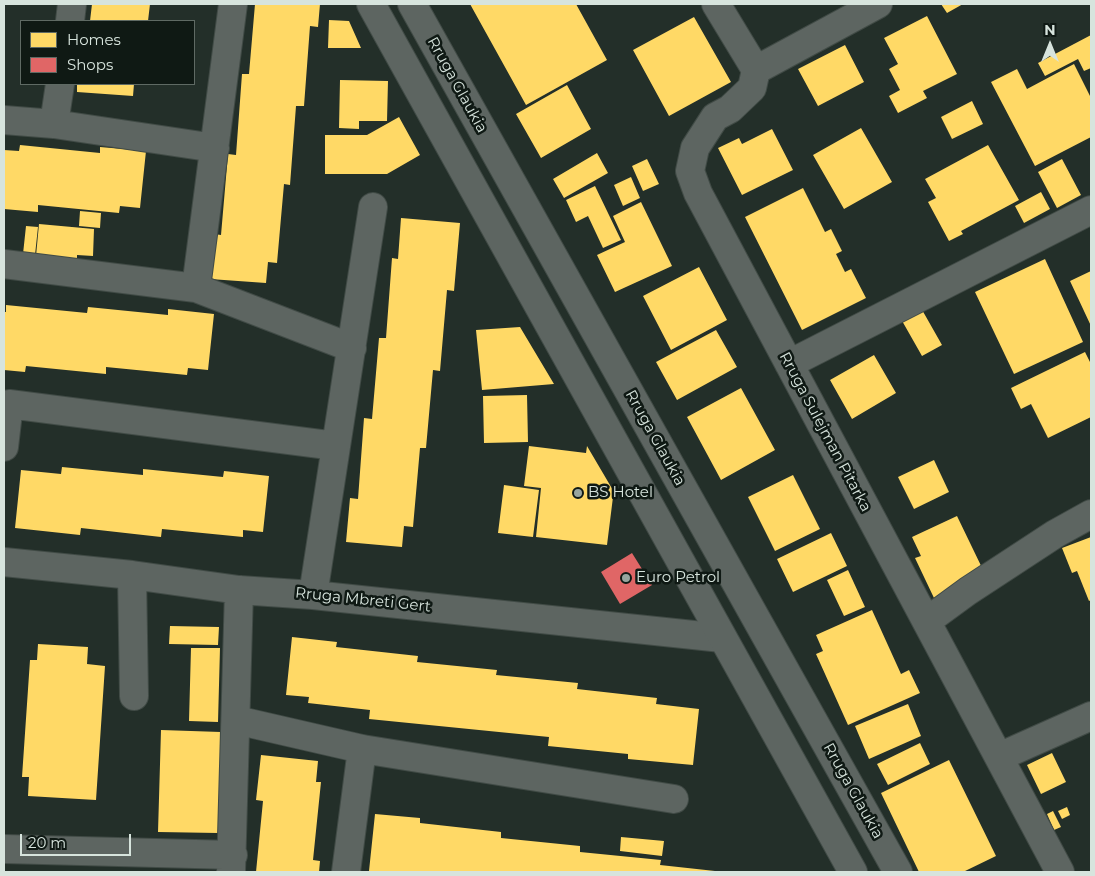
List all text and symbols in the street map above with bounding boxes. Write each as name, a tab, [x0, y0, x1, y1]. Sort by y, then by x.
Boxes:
legend	[20, 20, 195, 85]
north arrow	[1025, 20, 1075, 70]
text: N	[1044, 21, 1056, 39]
text: Homes	[67, 30, 121, 49]
street label: Rruga Glaukia	[423, 34, 491, 136]
text: Shops	[67, 55, 113, 74]
street label: Rruga Sulejman Pitarka	[775, 349, 875, 515]
street label: Rruga Glaukia	[621, 387, 689, 489]
place label: BS Hotel	[588, 484, 653, 502]
marker: BS Hotel	[572, 487, 584, 499]
place label: Euro Petrol	[636, 569, 720, 587]
marker: Euro Petrol	[620, 572, 632, 584]
street label: Rruga Mbreti Gert	[294, 584, 432, 616]
street label: Rruga Glaukia	[819, 740, 887, 842]
scale bar	[22, 824, 134, 856]
text: 20 m	[28, 833, 66, 852]

